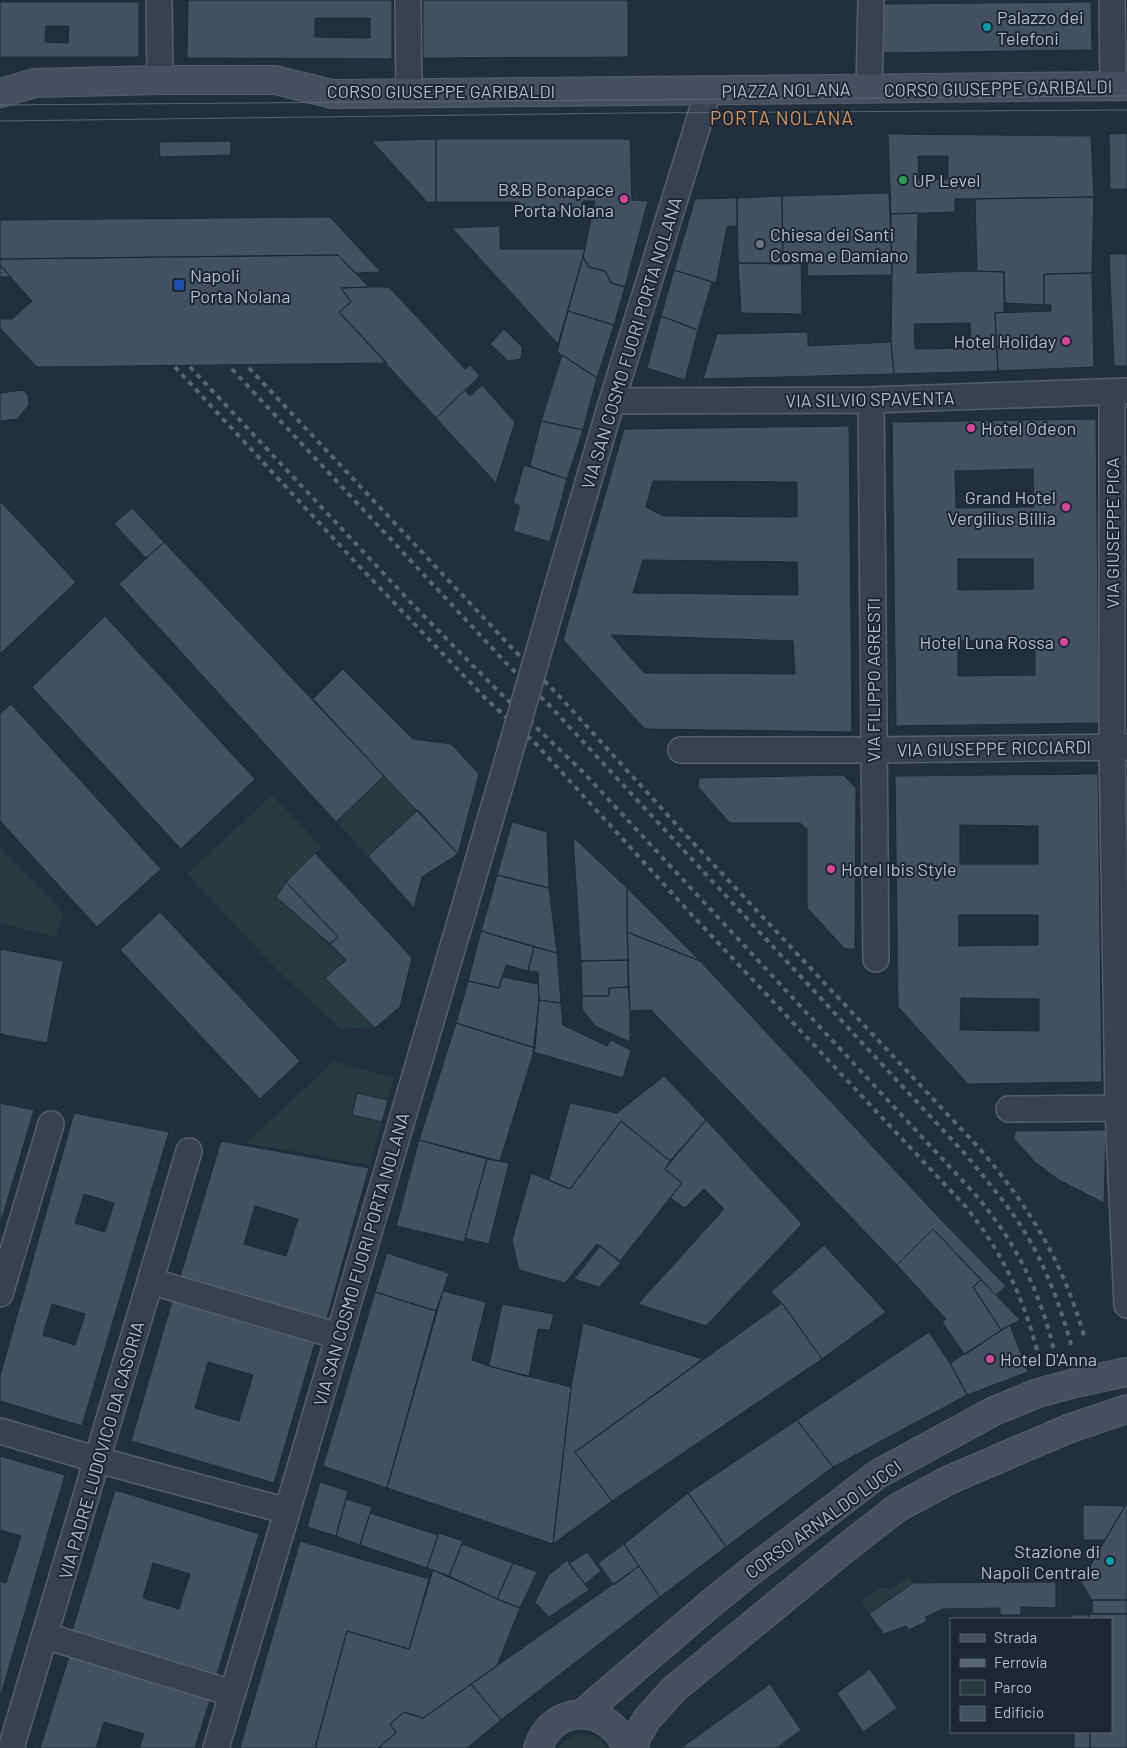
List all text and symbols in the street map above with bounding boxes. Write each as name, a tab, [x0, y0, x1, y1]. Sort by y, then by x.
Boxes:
place label: Palazzo dei Telefoni	[997, 6, 1084, 49]
marker: Palazzo dei Telefoni	[981, 21, 993, 33]
street label: CORSO GIUSEPPE GARIBALDI	[884, 75, 1112, 101]
street label: PIAZZA NOLANA	[721, 78, 851, 102]
street label: CORSO GIUSEPPE GARIBALDI	[327, 80, 555, 102]
district label: PORTA NOLANA	[710, 106, 854, 129]
place label: UP Level	[913, 169, 980, 191]
marker: UP Level	[897, 174, 909, 186]
place label: B&B Bonapace Porta Nolana	[498, 178, 614, 221]
marker: B&B Bonapace Porta Nolana	[618, 193, 630, 205]
street label: VIA SAN COSMO FUORI PORTA NOLANA	[576, 194, 686, 492]
place label: Chiesa dei Santi Cosma e Damiano	[770, 223, 909, 266]
marker: Chiesa dei Santi Cosma e Damiano	[754, 238, 766, 250]
place label: Napoli Porta Nolana	[190, 264, 291, 307]
marker: Napoli Porta Nolana	[172, 278, 186, 292]
place label: Hotel Holiday	[953, 330, 1056, 352]
marker: Hotel Holiday	[1060, 335, 1072, 347]
street label: VIA SILVIO SPAVENTA	[785, 387, 955, 411]
place label: Hotel Odeon	[981, 417, 1076, 439]
marker: Hotel Odeon	[965, 422, 977, 434]
street label: VIA GIUSEPPE PICA	[1101, 457, 1123, 609]
place label: Grand Hotel Vergilius Billia	[948, 486, 1056, 529]
marker: Grand Hotel Vergilius Billia	[1060, 501, 1072, 513]
street label: VIA FILIPPO AGRESTI	[862, 598, 884, 762]
place label: Hotel Luna Rossa	[920, 631, 1054, 653]
marker: Hotel Luna Rossa	[1058, 636, 1070, 648]
street label: VIA GIUSEPPE RICCIARDI	[897, 735, 1091, 761]
place label: Hotel Ibis Style	[841, 858, 957, 880]
marker: Hotel Ibis Style	[825, 863, 837, 875]
street label: VIA SAN COSMO FUORI PORTA NOLANA	[308, 1110, 414, 1408]
street label: VIA PADRE LUDOVICO DA CASORIA	[54, 1318, 148, 1582]
place label: Hotel D'Anna	[1000, 1348, 1097, 1370]
marker: Hotel D'Anna	[984, 1353, 996, 1365]
street label: CORSO ARNALDO LUCCI	[741, 1455, 905, 1583]
place label: Stazione di Napoli Centrale	[980, 1540, 1100, 1583]
marker: Stazione di Napoli Centrale	[1104, 1555, 1116, 1567]
legend	[950, 1618, 1112, 1733]
text: Strada	[994, 1628, 1037, 1646]
text: Ferrovia	[994, 1653, 1047, 1671]
text: Parco	[994, 1678, 1032, 1696]
text: Edificio	[994, 1703, 1044, 1721]

